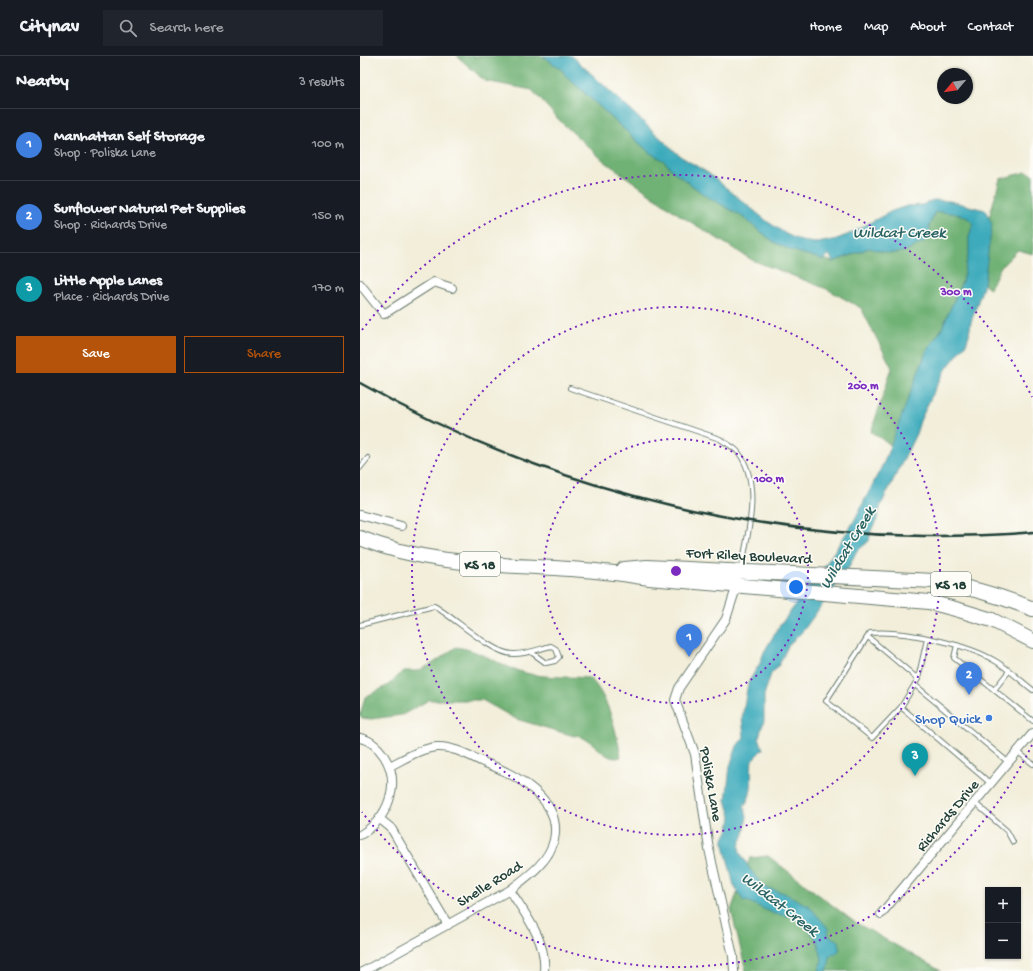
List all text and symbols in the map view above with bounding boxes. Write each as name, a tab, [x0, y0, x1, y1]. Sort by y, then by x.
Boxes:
search box	[103, 10, 383, 46]
text: Citynav	[20, 16, 79, 39]
icon: search	[117, 17, 139, 39]
text: Search here	[149, 19, 223, 37]
text: Home	[810, 19, 842, 36]
text: Map	[864, 19, 888, 36]
text: About	[910, 19, 946, 36]
text: Contact	[968, 19, 1013, 36]
north arrow	[937, 68, 973, 104]
text: Nearby	[16, 72, 69, 92]
text: 3 results	[299, 75, 344, 90]
text: Manhattan Self Storage	[54, 128, 204, 146]
text: 1	[26, 137, 32, 152]
text: 100 m	[312, 137, 344, 152]
text: Shop · Poliska Lane	[54, 146, 156, 161]
text: Sunflower Natural Pet Supplies	[54, 200, 245, 218]
text: 2	[26, 209, 32, 224]
text: 150 m	[312, 209, 344, 224]
text: Shop · Richards Drive	[54, 218, 167, 233]
water label: Wildcat Creek	[853, 225, 947, 244]
text: Little Apple Lanes	[54, 272, 162, 290]
text: 3	[26, 281, 32, 296]
text: 170 m	[312, 281, 344, 296]
text: 300 m	[939, 286, 972, 300]
text: Place · Richards Drive	[54, 290, 169, 305]
button: Save	[16, 336, 176, 373]
button: Share	[184, 336, 344, 373]
text: 200 m	[848, 380, 879, 394]
text: 100 m	[753, 473, 784, 487]
water label: Wildcat Creek	[817, 503, 882, 593]
street label: Fort Riley Boulevard	[684, 545, 814, 569]
road number: KS 18	[460, 552, 500, 576]
centre of rings	[669, 564, 683, 578]
road number: KS 18	[931, 572, 971, 596]
your location	[786, 577, 806, 597]
pin: 1	[676, 624, 702, 657]
pin: 2	[956, 662, 982, 695]
place label: Shop Quick	[915, 711, 982, 729]
marker: Shop Quick	[984, 713, 994, 723]
pin: 3	[902, 743, 928, 776]
street label: Poliska Lane	[694, 745, 725, 823]
street label: Richards Drive	[913, 776, 984, 856]
street label: Shelle Road	[454, 857, 527, 912]
water label: Wildcat Creek	[737, 870, 823, 943]
map controls	[985, 887, 1021, 959]
button: +	[985, 887, 1021, 923]
button: −	[985, 923, 1021, 959]

